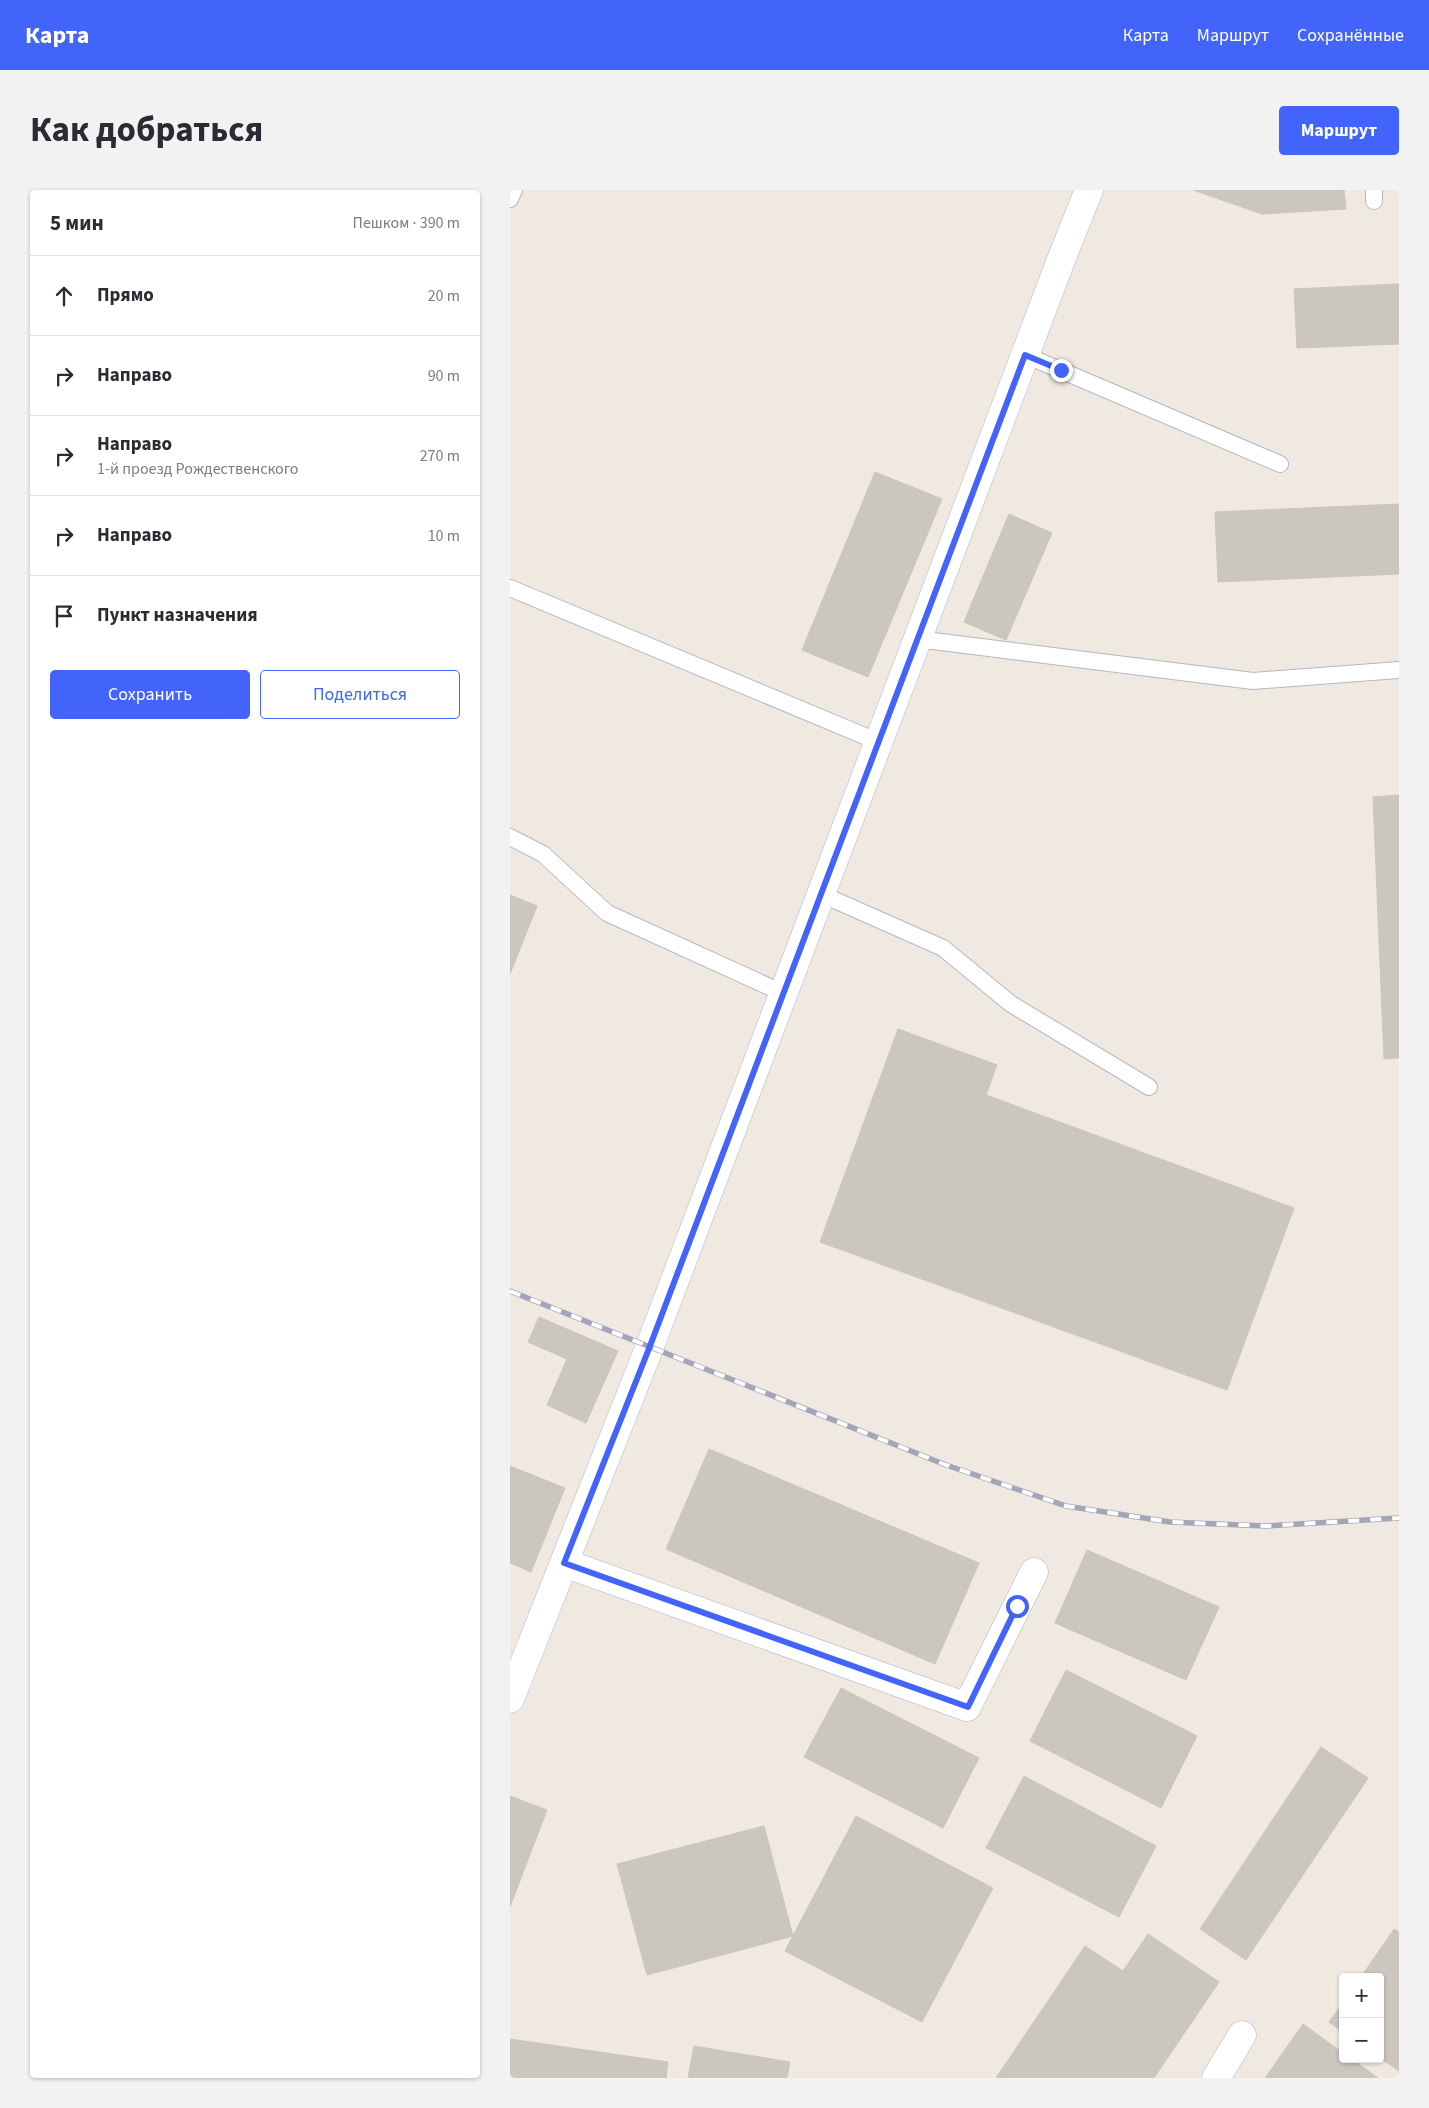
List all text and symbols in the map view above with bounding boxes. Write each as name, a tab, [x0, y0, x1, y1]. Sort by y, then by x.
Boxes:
text: Карта	[25, 18, 89, 53]
text: Карта	[1123, 23, 1169, 48]
text: Маршрут	[1197, 23, 1269, 48]
text: Сохранённые	[1297, 23, 1404, 48]
text: Как добраться	[30, 105, 263, 155]
button: Маршрут	[1279, 106, 1399, 155]
text: 5 мин	[50, 208, 104, 238]
text: Пешком · 390 m	[353, 212, 460, 234]
icon: ahead	[50, 282, 78, 310]
text: Прямо	[97, 282, 154, 309]
text: 20 m	[428, 285, 460, 307]
route end	[1050, 359, 1073, 382]
icon: right	[50, 362, 78, 390]
text: Направо	[97, 362, 172, 389]
text: 90 m	[428, 365, 460, 387]
text: Направо	[97, 431, 172, 458]
icon: right	[50, 442, 78, 470]
text: 270 m	[420, 445, 460, 467]
text: 1-й проезд Рождественского	[97, 458, 298, 480]
icon: right	[50, 522, 78, 550]
text: Направо	[97, 522, 172, 549]
text: 10 m	[428, 525, 460, 547]
icon: arrive	[50, 602, 78, 630]
text: Пункт назначения	[97, 602, 258, 629]
button: Сохранить	[50, 670, 250, 719]
button: Поделиться	[260, 670, 460, 719]
route start	[1006, 1595, 1029, 1618]
map controls	[1339, 1973, 1384, 2063]
button: +	[1339, 1973, 1384, 2018]
button: −	[1339, 2018, 1384, 2063]

